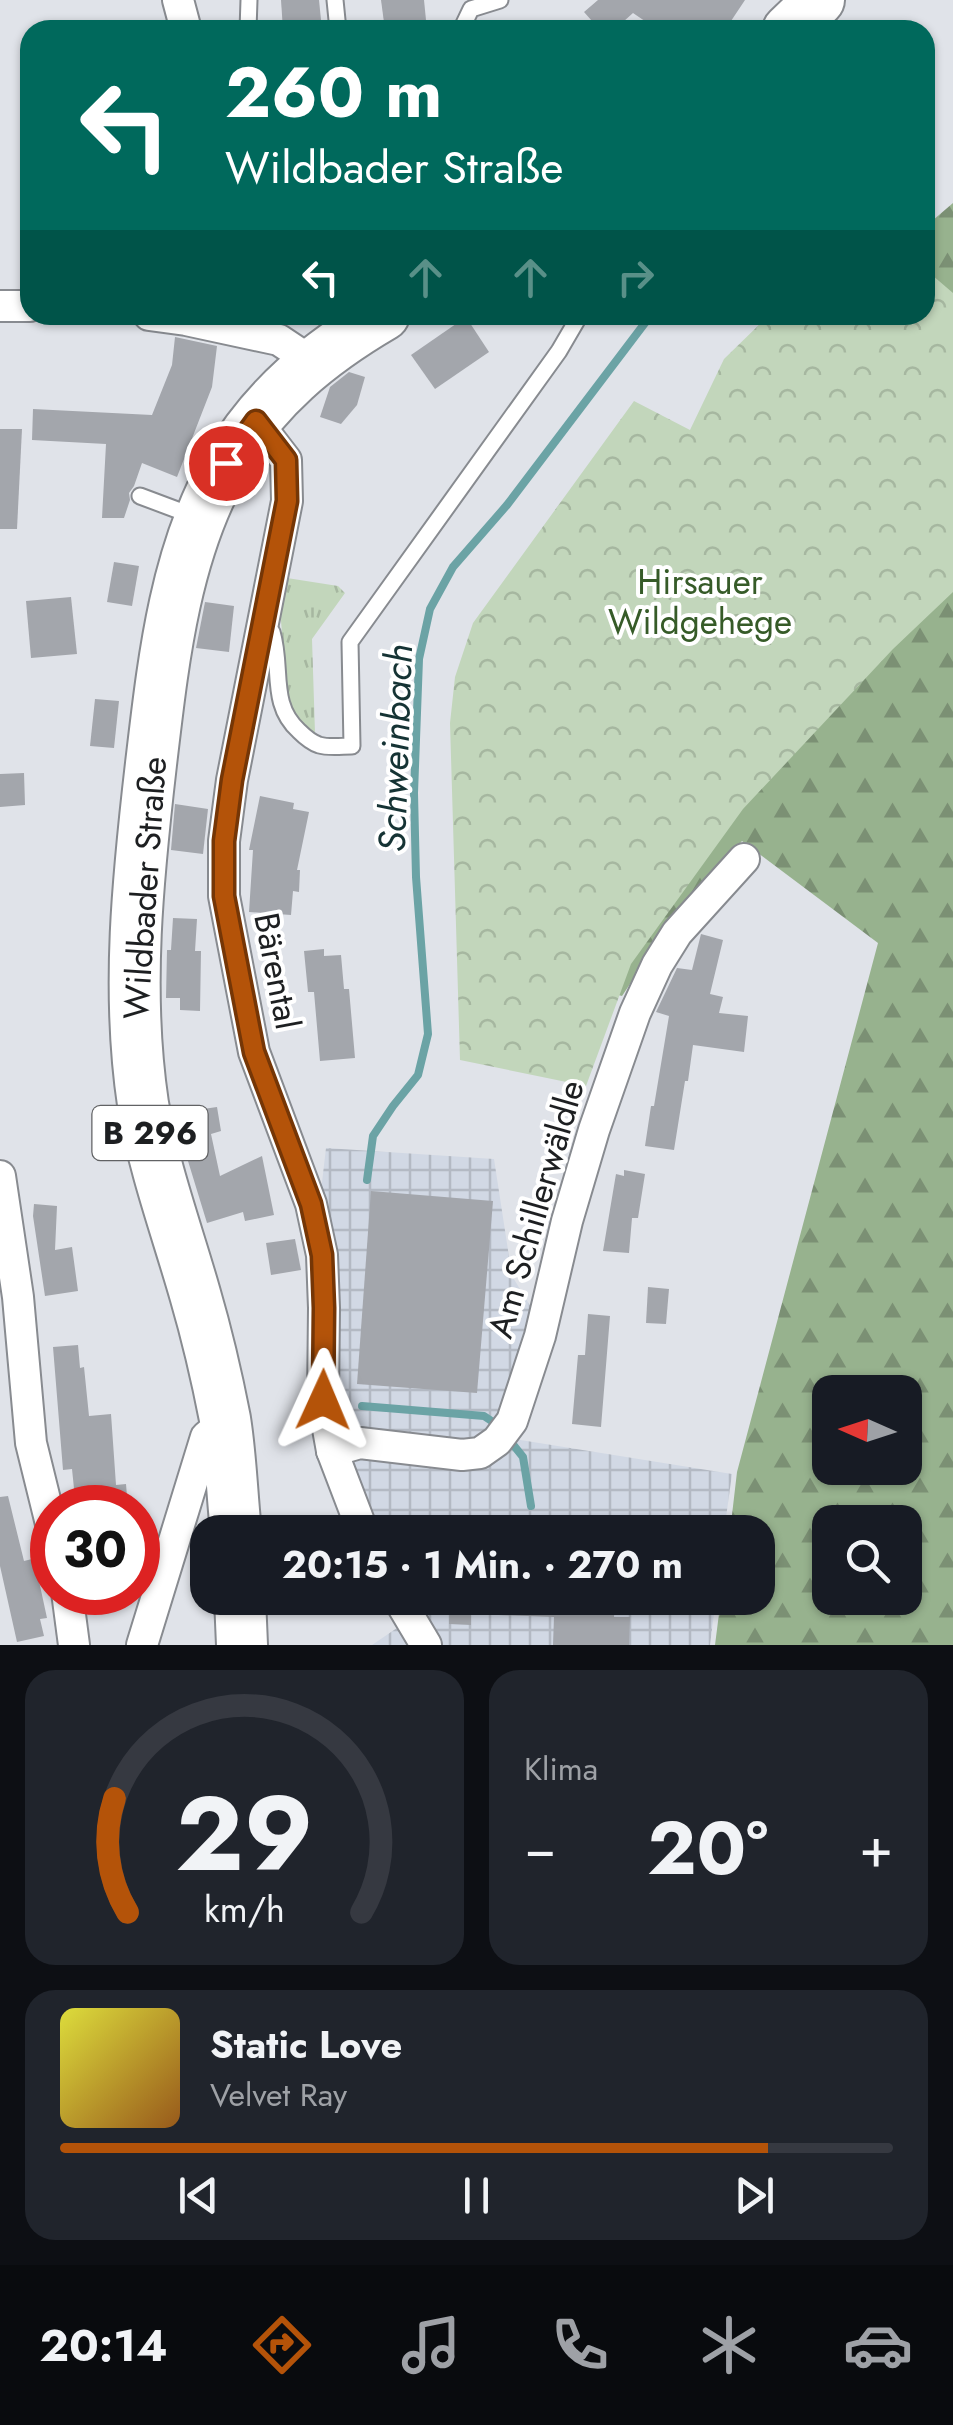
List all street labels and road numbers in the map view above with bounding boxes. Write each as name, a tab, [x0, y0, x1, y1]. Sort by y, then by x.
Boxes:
street label: Wildbader Straße	[111, 755, 179, 1021]
street label: Bärental	[241, 908, 313, 1034]
street label: Am Schillerwäldle	[475, 1074, 597, 1344]
road number: B 296	[92, 1106, 208, 1160]

